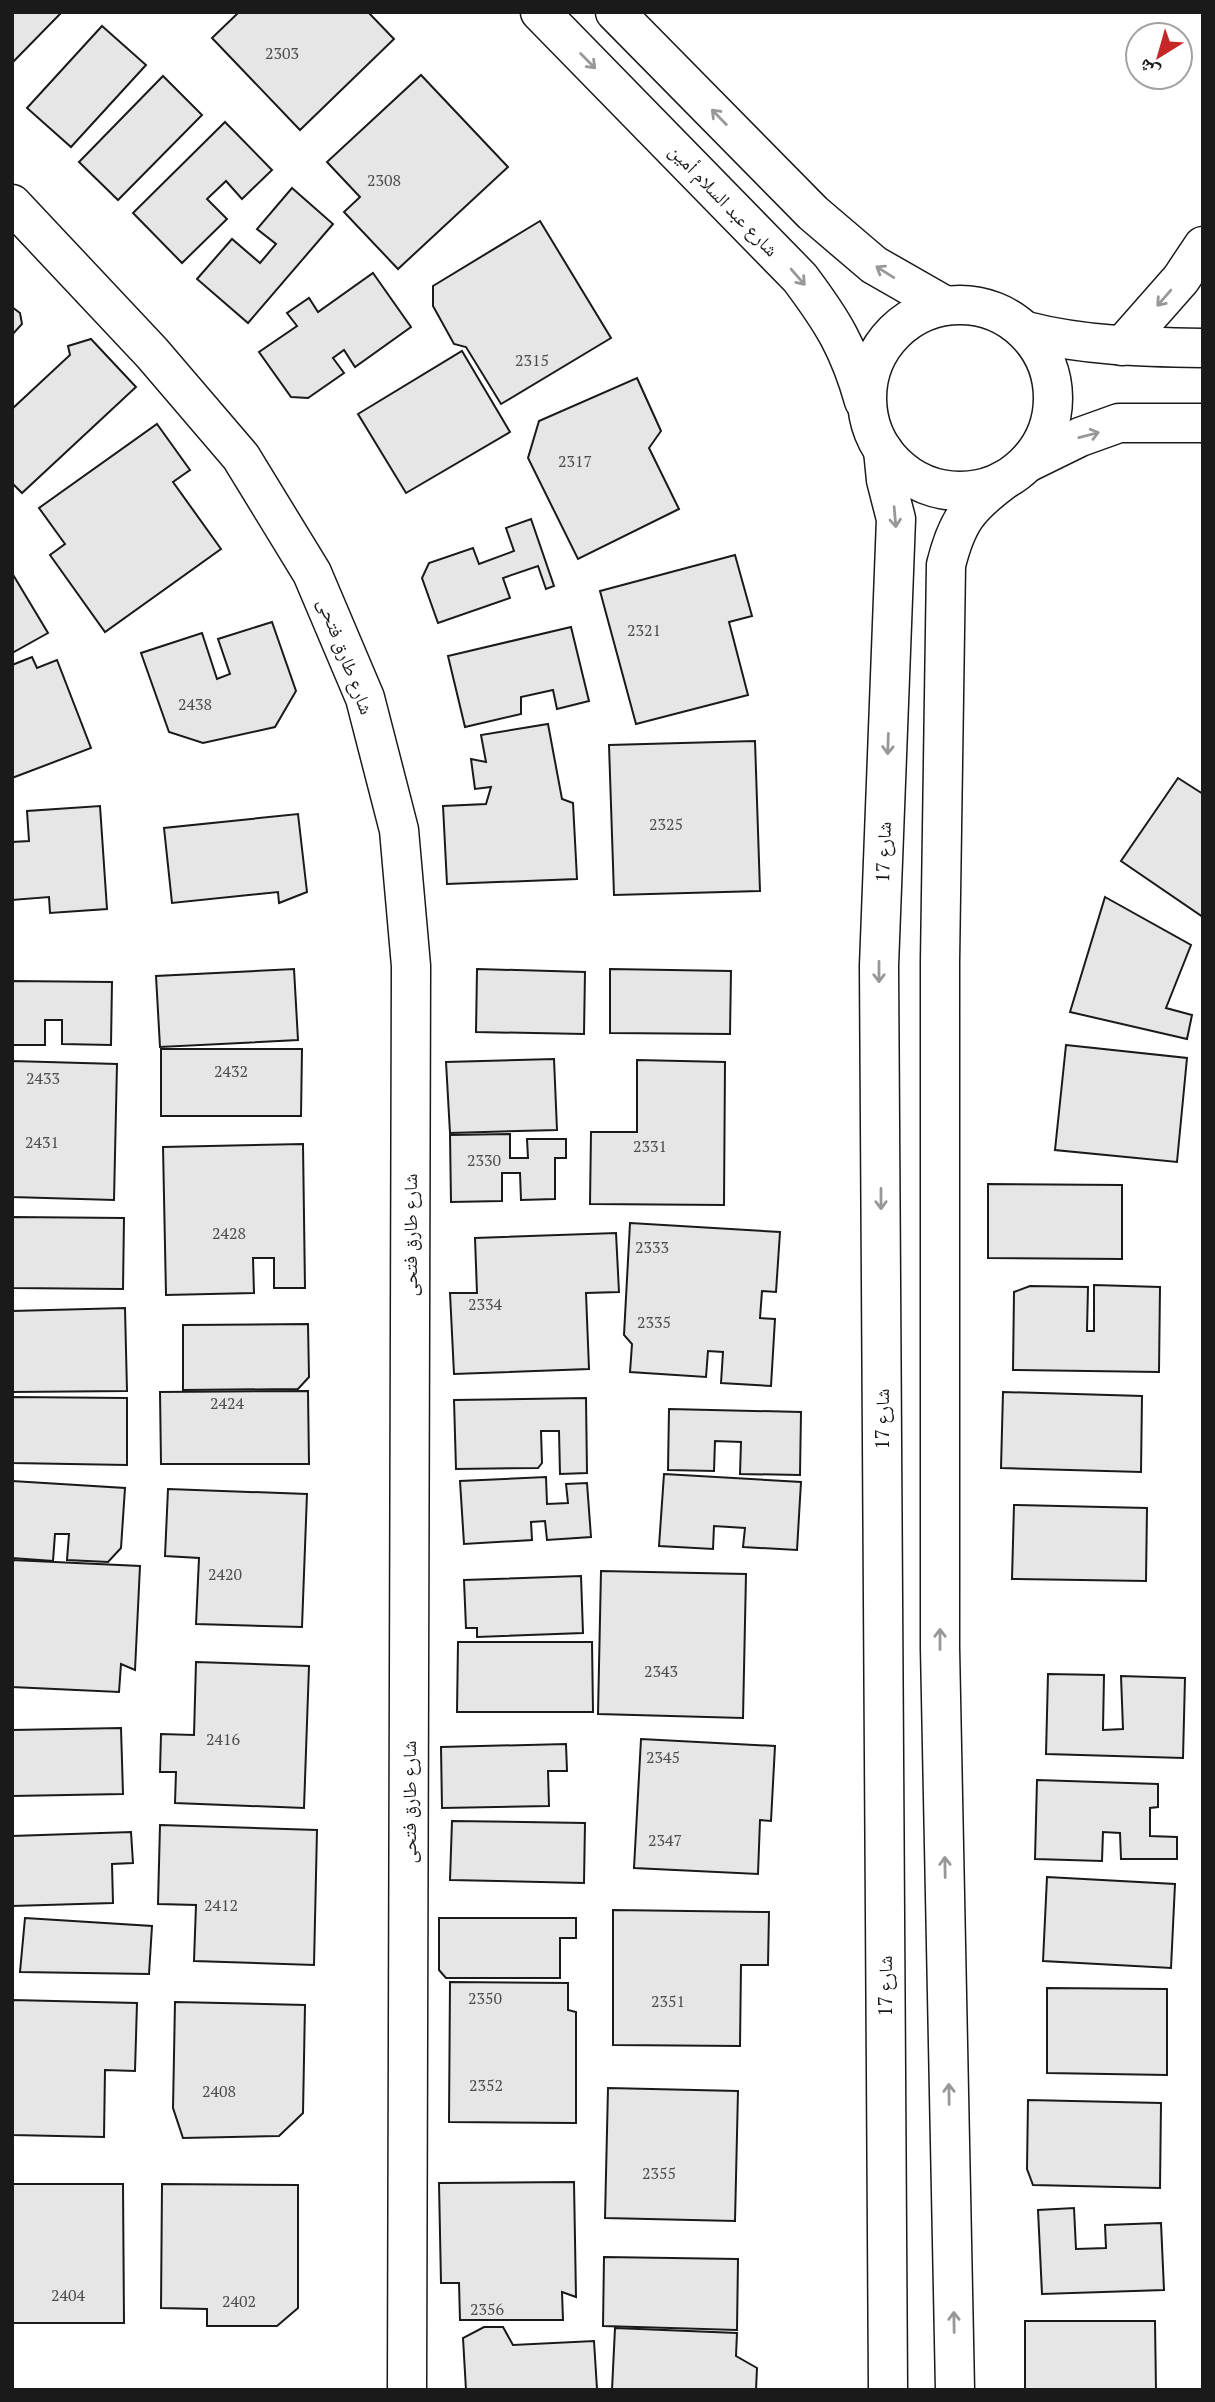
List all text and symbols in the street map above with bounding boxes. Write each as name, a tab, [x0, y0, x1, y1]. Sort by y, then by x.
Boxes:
north arrow	[1124, 21, 1194, 91]
house number: 2303	[265, 42, 299, 64]
one-way arrow	[579, 52, 596, 69]
text: ش	[1133, 54, 1164, 86]
one-way arrow	[710, 109, 727, 126]
street label: شارع عبد السلام أمين	[663, 138, 785, 263]
house number: 2308	[367, 169, 401, 191]
one-way arrow	[875, 264, 895, 278]
one-way arrow	[790, 267, 806, 285]
one-way arrow	[1157, 288, 1173, 306]
house number: 2315	[515, 349, 549, 371]
one-way arrow	[1077, 428, 1100, 441]
house number: 2317	[558, 450, 592, 472]
one-way arrow	[889, 505, 902, 528]
street label: شارع طارق فتحى	[313, 594, 380, 718]
house number: 2321	[627, 619, 661, 641]
house number: 2438	[178, 693, 212, 715]
one-way arrow	[881, 733, 894, 756]
house number: 2325	[649, 813, 683, 835]
street label: شارع 17	[869, 821, 896, 883]
one-way arrow	[872, 960, 886, 983]
house number: 2432	[214, 1060, 248, 1082]
house number: 2433	[26, 1067, 60, 1089]
house number: 2431	[25, 1131, 59, 1153]
house number: 2331	[633, 1135, 667, 1157]
house number: 2330	[467, 1149, 501, 1171]
street label: شارع طارق فتحى	[397, 1174, 422, 1296]
one-way arrow	[874, 1187, 887, 1210]
house number: 2428	[212, 1222, 246, 1244]
house number: 2333	[635, 1236, 669, 1258]
house number: 2334	[468, 1293, 503, 1315]
house number: 2335	[637, 1311, 671, 1333]
street label: شارع 17	[869, 1388, 894, 1450]
house number: 2424	[210, 1392, 245, 1414]
house number: 2420	[208, 1563, 242, 1585]
one-way arrow	[933, 1628, 947, 1651]
house number: 2343	[644, 1660, 678, 1682]
house number: 2416	[206, 1728, 241, 1750]
street label: شارع طارق فتحى	[396, 1741, 421, 1863]
house number: 2345	[646, 1746, 680, 1768]
house number: 2347	[648, 1829, 682, 1851]
one-way arrow	[938, 1855, 951, 1878]
house number: 2412	[204, 1894, 238, 1916]
street label: شارع 17	[872, 1955, 897, 2017]
house number: 2350	[468, 1987, 502, 2009]
house number: 2351	[651, 1990, 685, 2012]
house number: 2352	[469, 2074, 503, 2096]
house number: 2408	[202, 2080, 236, 2102]
one-way arrow	[942, 2083, 956, 2106]
house number: 2355	[642, 2162, 676, 2184]
house number: 2404	[51, 2284, 86, 2306]
house number: 2402	[222, 2290, 256, 2312]
house number: 2356	[470, 2298, 505, 2320]
one-way arrow	[947, 2310, 960, 2333]

